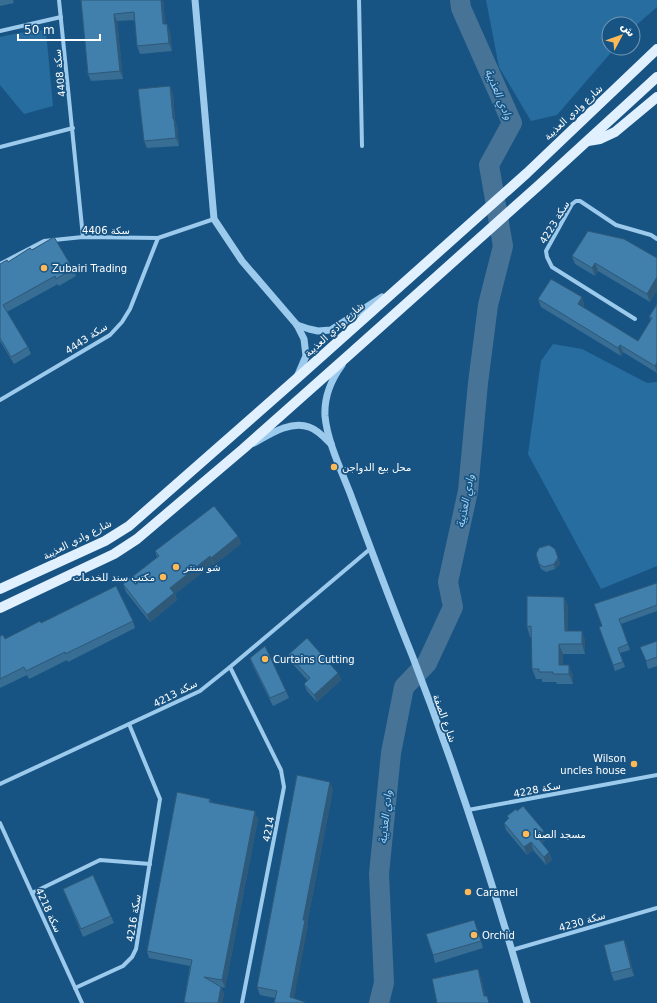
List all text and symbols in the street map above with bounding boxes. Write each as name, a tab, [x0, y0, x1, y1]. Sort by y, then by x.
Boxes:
scale bar	[18, 16, 100, 42]
north arrow	[601, 16, 641, 56]
text: ش	[618, 20, 638, 40]
text: 50 m	[24, 23, 55, 37]
street label: سكة 4408	[52, 49, 67, 97]
water label: وادي العذيبة	[480, 67, 515, 123]
street label: شارع وادي العذيبة	[542, 83, 605, 143]
street label: سكة 4223	[537, 199, 571, 246]
street label: سكة 4406	[82, 225, 130, 236]
marker: Zubairi Trading	[39, 263, 49, 273]
place label: Zubairi Trading	[52, 263, 127, 274]
street label: شارع وادي العذيبة	[303, 300, 367, 359]
street label: سكة 4443	[63, 321, 109, 356]
marker: محل بيع الدواجن	[329, 462, 339, 472]
place label: محل بيع الدواجن	[342, 462, 411, 474]
water label: وادي العذيبة	[454, 473, 480, 529]
street label: شارع وادي العذيبة	[41, 517, 114, 562]
marker: شو سنتر	[171, 562, 181, 572]
place label: شو سنتر	[183, 562, 221, 573]
place label: مكتب سند للخدمات	[72, 572, 155, 583]
marker: مكتب سند للخدمات	[158, 572, 168, 582]
marker: Curtains Cutting	[260, 654, 270, 664]
place label: Curtains Cutting	[273, 654, 355, 665]
street label: سكة 4213	[151, 678, 199, 709]
street label: شارع الصفة	[430, 693, 458, 744]
place label: Wilson uncles house	[560, 753, 626, 776]
marker: Wilson uncles house	[629, 759, 639, 769]
street label: سكة 4228	[513, 780, 562, 799]
water label: وادي العذيبة	[376, 789, 397, 845]
street label: 4214	[261, 816, 276, 843]
marker: مسجد الصفا	[521, 829, 531, 839]
place label: مسجد الصفا	[534, 829, 586, 840]
street label: سكة 4218	[33, 886, 64, 934]
marker: Caramel	[463, 887, 473, 897]
place label: Caramel	[476, 887, 518, 898]
street label: سكة 4216	[124, 894, 143, 943]
street label: سكة 4230	[558, 910, 607, 933]
marker: Orchid	[469, 930, 479, 940]
place label: Orchid	[482, 930, 515, 941]

